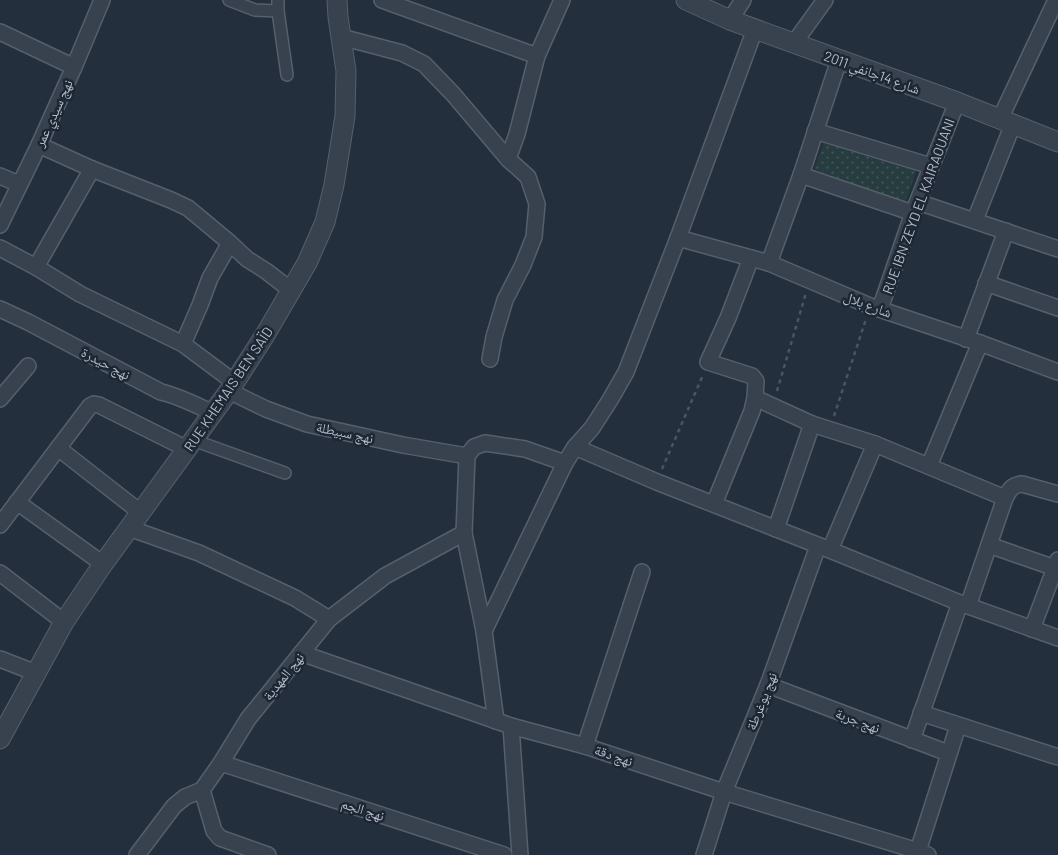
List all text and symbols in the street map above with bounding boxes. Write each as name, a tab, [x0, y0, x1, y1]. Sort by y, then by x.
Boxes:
street label: شارع 14جانفي 2011	[820, 47, 922, 101]
street label: نهج سيدي عمر	[30, 77, 79, 152]
street label: RUE IBN ZEYD EL KAIRAOUANI	[878, 116, 958, 296]
street label: شارع بلال	[841, 287, 894, 323]
street label: RUE KHEMAIS BEN SAÏD	[180, 323, 276, 455]
street label: نهج حيدرة	[78, 343, 134, 385]
street label: نهج سبيطلة	[314, 418, 375, 448]
street label: نهج المهدية	[259, 649, 309, 705]
street label: نهج يوغرطة	[742, 669, 782, 733]
street label: نهج جربة	[833, 704, 883, 738]
street label: نهج دقة	[592, 741, 635, 771]
street label: نهج الجم	[339, 794, 387, 826]

